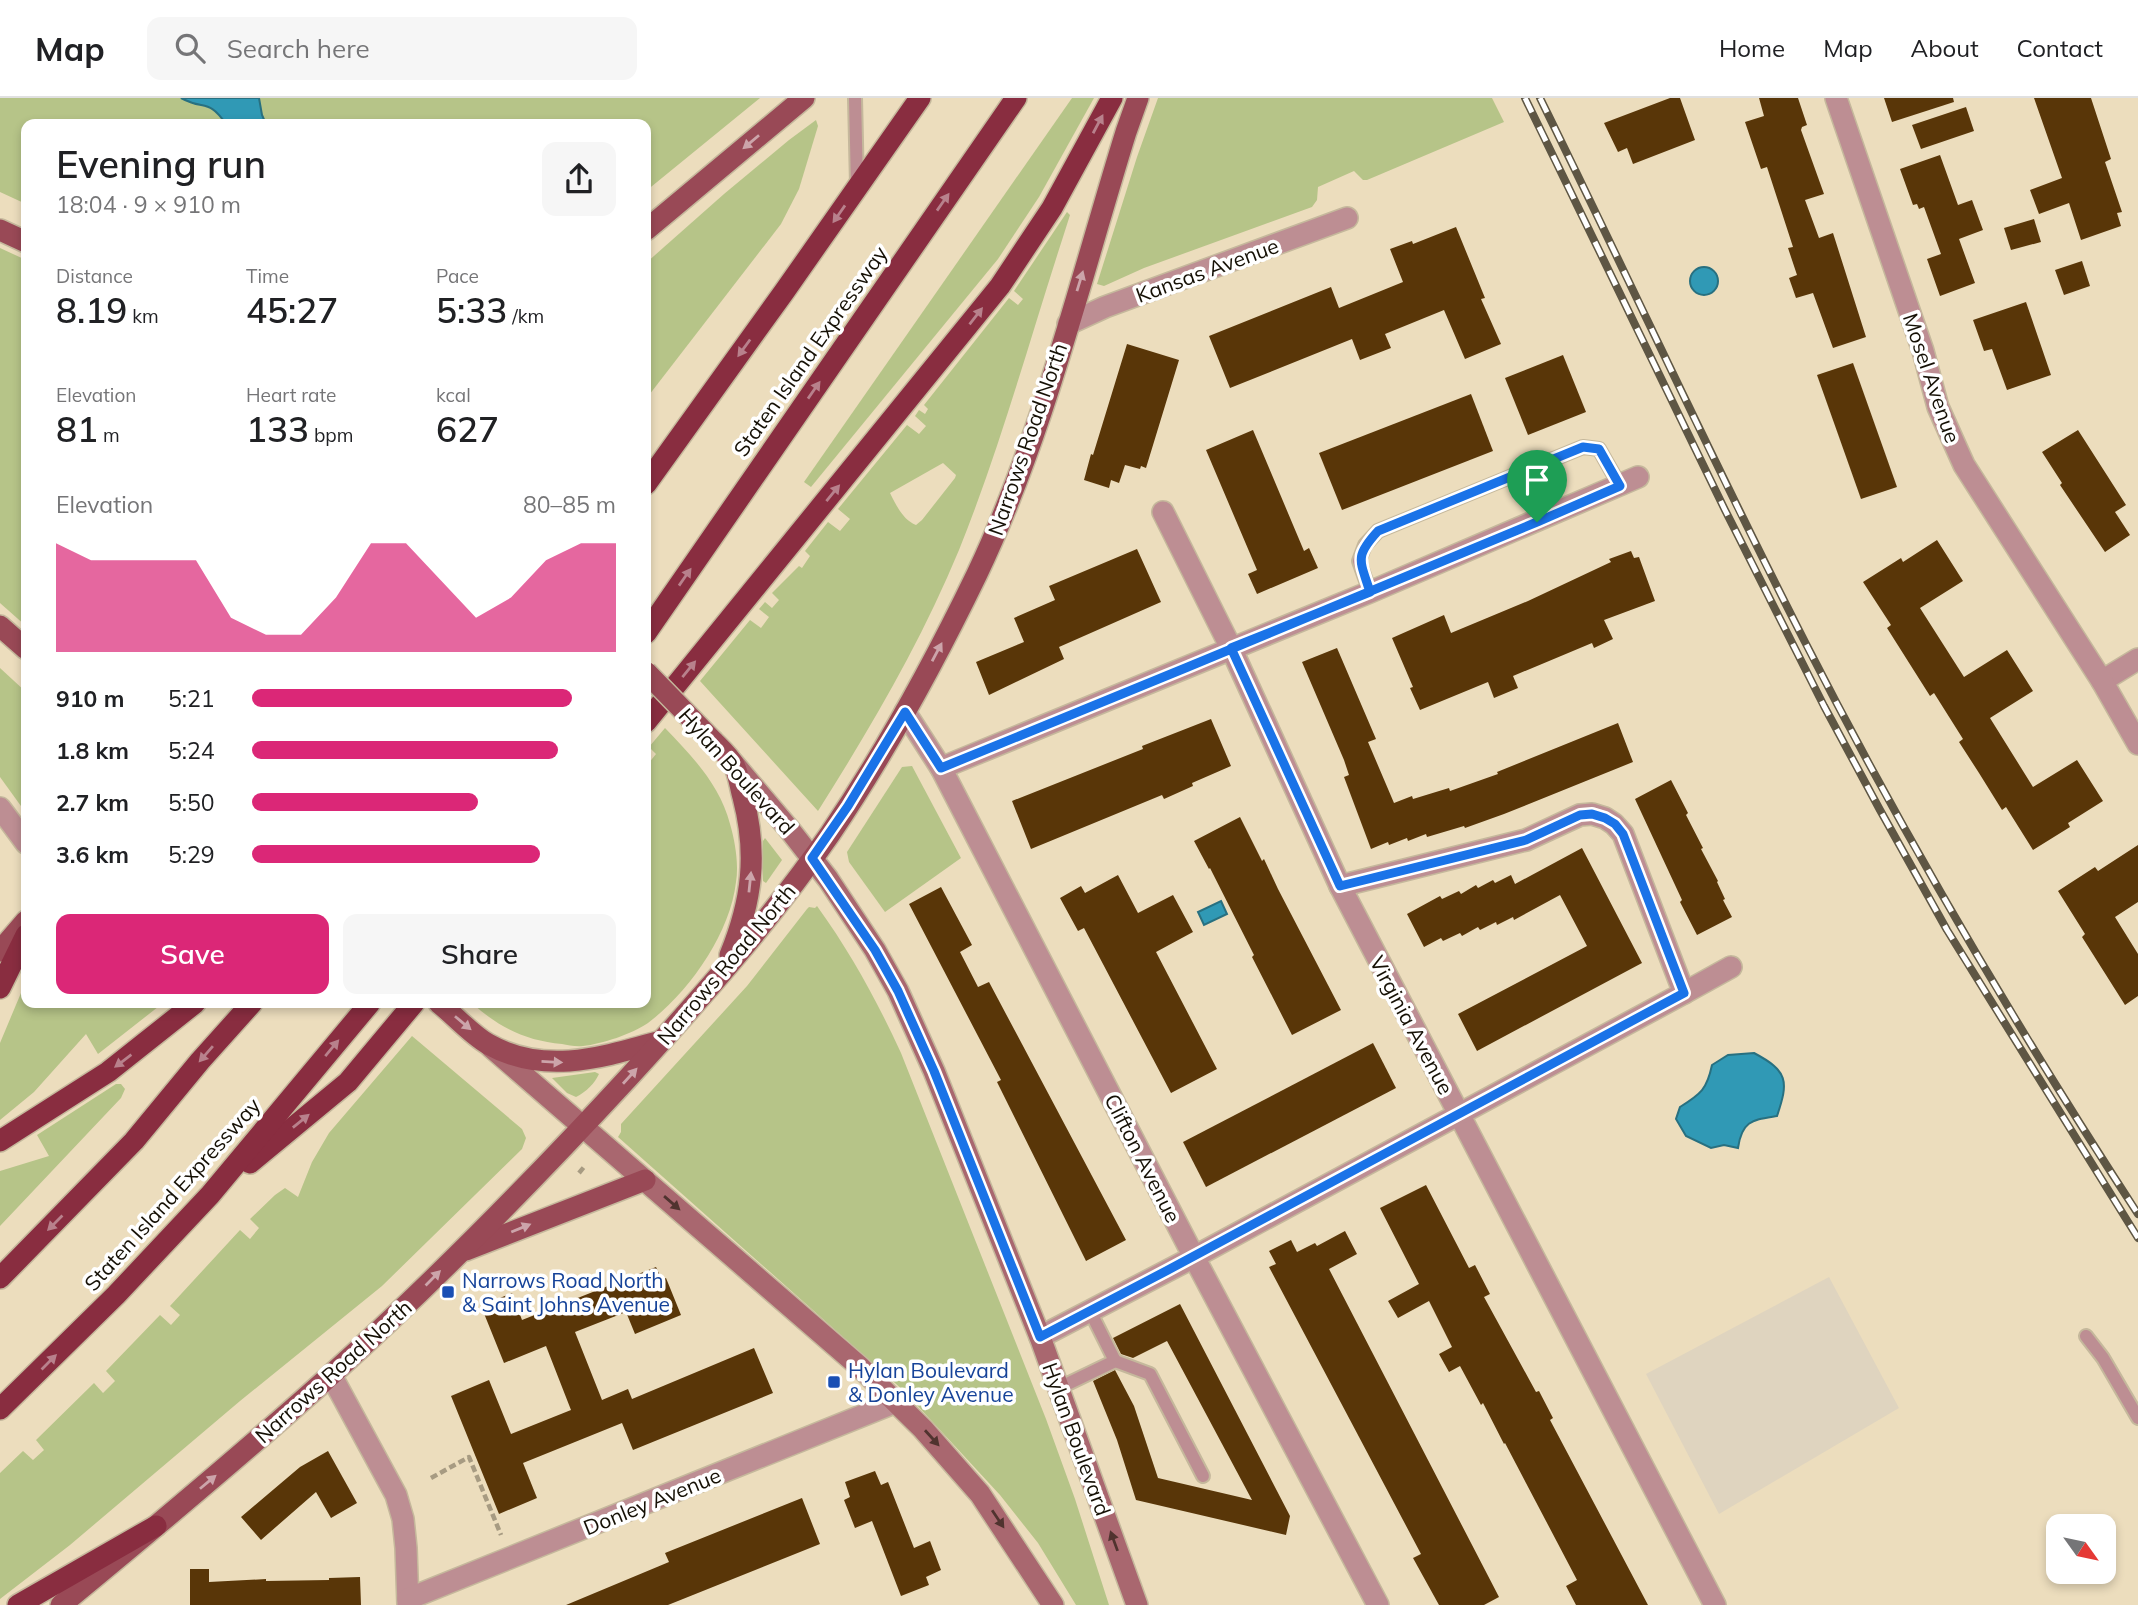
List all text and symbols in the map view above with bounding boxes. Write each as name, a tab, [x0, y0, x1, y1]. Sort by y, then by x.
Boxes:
search box	[147, 17, 637, 80]
text: Map	[35, 28, 105, 69]
icon: search	[171, 29, 209, 67]
text: Search here	[227, 32, 370, 65]
text: Home	[1719, 33, 1785, 63]
text: Map	[1823, 33, 1873, 63]
text: About	[1911, 33, 1979, 63]
text: Contact	[2017, 33, 2103, 63]
one-way arrow	[1092, 114, 1104, 134]
one-way arrow	[743, 134, 760, 149]
text: Evening run	[56, 140, 266, 188]
button: share	[542, 142, 616, 216]
text: 18:04 · 9 × 910 m	[56, 190, 241, 219]
one-way arrow	[936, 193, 950, 211]
one-way arrow	[832, 205, 846, 223]
street label: Kansas Avenue	[1132, 232, 1282, 308]
street label: Staten Island Expressway	[727, 241, 893, 461]
text: Distance	[56, 264, 133, 288]
text: Time	[246, 264, 289, 288]
text: Pace	[436, 264, 479, 288]
one-way arrow	[1076, 270, 1086, 291]
text: 8.19	[56, 288, 127, 332]
text: 45:27	[246, 288, 338, 332]
text: 5:33	[436, 288, 507, 332]
text: km	[127, 304, 159, 328]
text: /km	[507, 304, 544, 328]
one-way arrow	[969, 307, 983, 325]
street label: Mosel Avenue	[1898, 310, 1966, 446]
one-way arrow	[737, 339, 751, 357]
street label: Narrows Road North	[982, 339, 1072, 539]
one-way arrow	[807, 380, 820, 399]
text: Elevation	[56, 383, 136, 407]
text: Heart rate	[246, 383, 336, 407]
text: kcal	[436, 383, 471, 407]
text: 81	[56, 407, 98, 451]
text: 133	[246, 407, 309, 451]
text: 627	[436, 407, 499, 451]
text: m	[98, 423, 120, 447]
text: bpm	[309, 423, 353, 447]
pin	[1507, 450, 1567, 522]
icon: arrive	[1518, 461, 1556, 499]
one-way arrow	[825, 484, 840, 501]
text: Elevation	[56, 490, 153, 519]
text: 80–85 m	[523, 490, 616, 519]
one-way arrow	[678, 568, 692, 586]
one-way arrow	[932, 642, 943, 662]
one-way arrow	[681, 660, 696, 677]
text: 910 m	[56, 684, 124, 713]
text: 5:21	[168, 684, 215, 713]
street label: Hylan Boulevard	[673, 703, 801, 839]
text: 1.8 km	[56, 736, 129, 765]
text: 5:24	[168, 736, 215, 765]
text: 2.7 km	[56, 788, 129, 817]
text: 5:50	[168, 788, 215, 817]
text: 3.6 km	[56, 840, 129, 869]
text: 5:29	[168, 840, 215, 869]
one-way arrow	[745, 871, 756, 893]
street label: Narrows Road North	[651, 878, 801, 1050]
button: Save	[56, 914, 329, 994]
button: Share	[343, 914, 616, 994]
street label: Virginia Avenue	[1365, 951, 1459, 1099]
one-way arrow	[454, 1015, 472, 1031]
one-way arrow	[324, 1040, 339, 1057]
one-way arrow	[199, 1045, 215, 1062]
one-way arrow	[114, 1053, 132, 1067]
one-way arrow	[542, 1056, 564, 1067]
one-way arrow	[621, 1068, 637, 1085]
street label: Clifton Avenue	[1099, 1089, 1187, 1227]
street label: Staten Island Expressway	[78, 1092, 266, 1296]
one-way arrow	[291, 1113, 309, 1128]
one-way arrow	[664, 1195, 681, 1210]
one-way arrow	[47, 1215, 64, 1231]
one-way arrow	[511, 1223, 532, 1234]
place label: Narrows Road North & Saint Johns Avenue	[462, 1267, 670, 1317]
one-way arrow	[425, 1269, 442, 1286]
marker: Narrows Road North & Saint Johns Avenue	[440, 1284, 456, 1300]
street label: Narrows Road North	[249, 1294, 417, 1448]
one-way arrow	[41, 1354, 57, 1370]
place label: Hylan Boulevard & Donley Avenue	[848, 1357, 1014, 1407]
street label: Hylan Boulevard	[1037, 1359, 1117, 1519]
marker: Hylan Boulevard & Donley Avenue	[826, 1374, 842, 1390]
one-way arrow	[923, 1429, 939, 1446]
street label: Donley Avenue	[579, 1462, 725, 1540]
one-way arrow	[199, 1474, 217, 1490]
one-way arrow	[991, 1509, 1004, 1529]
north arrow	[2046, 1514, 2116, 1584]
map controls	[2046, 1514, 2116, 1584]
one-way arrow	[1108, 1530, 1119, 1551]

